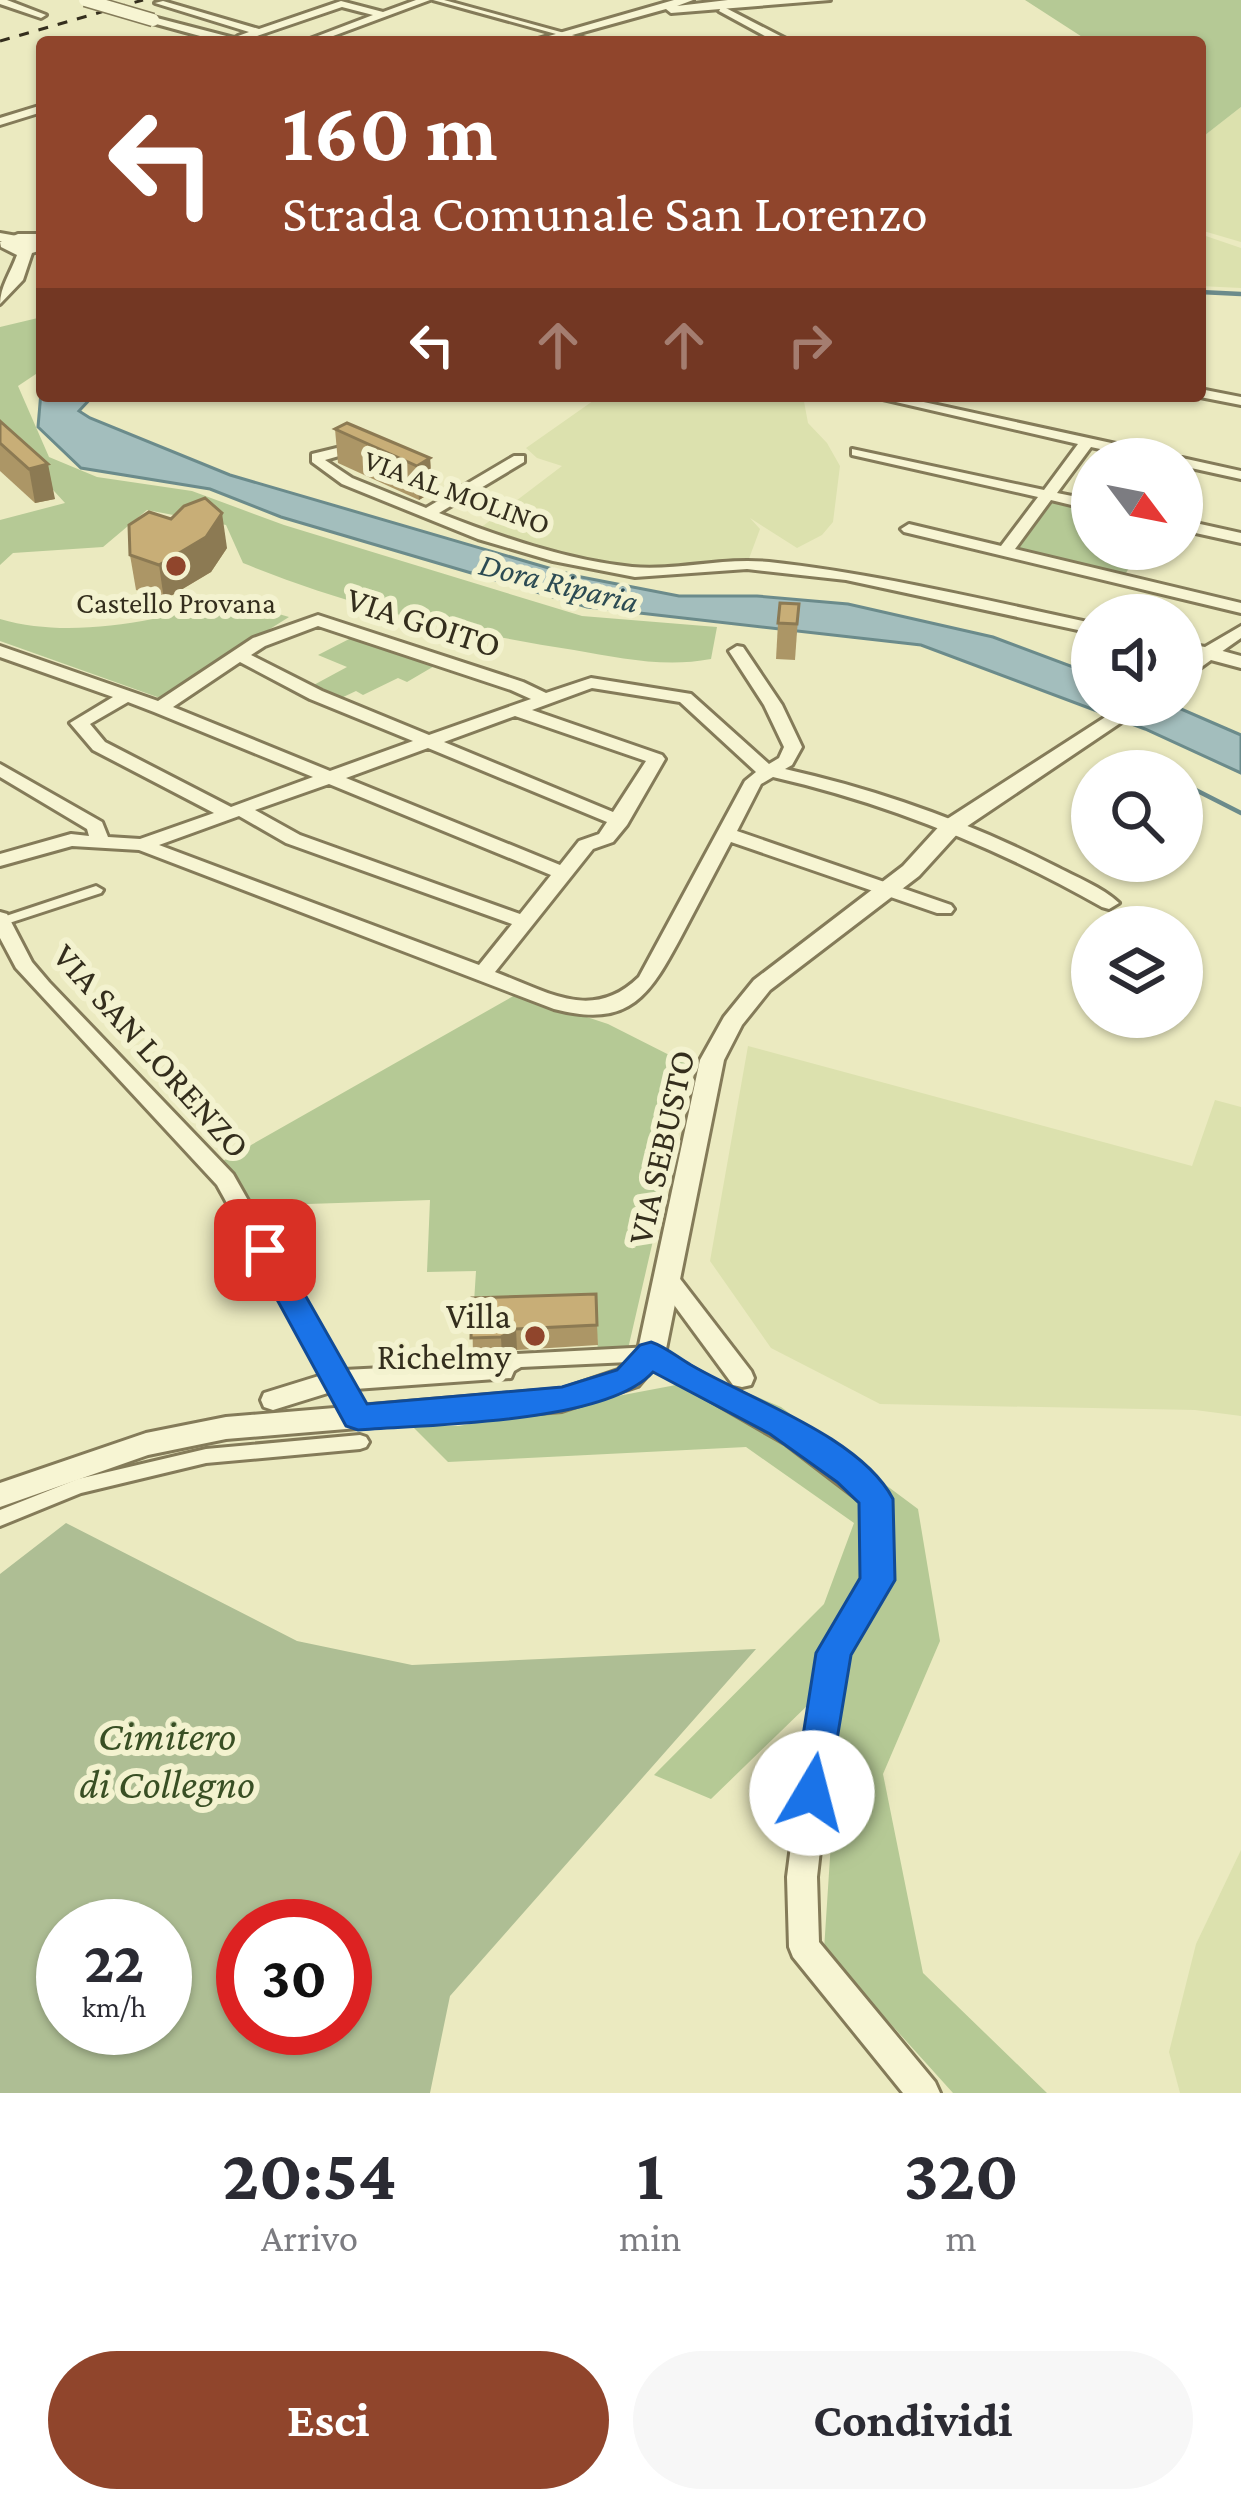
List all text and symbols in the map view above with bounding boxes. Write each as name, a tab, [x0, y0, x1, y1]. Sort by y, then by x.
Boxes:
icon: left	[84, 84, 240, 240]
text: 160 m	[282, 85, 498, 178]
text: Strada Comunale San Lorenzo	[282, 183, 928, 243]
icon: left	[399, 312, 465, 378]
icon: ahead	[525, 312, 591, 378]
icon: ahead	[651, 312, 717, 378]
icon: right	[777, 312, 843, 378]
north arrow	[1071, 438, 1203, 570]
map controls	[1071, 438, 1203, 1038]
street label: VIA AL MOLINO	[360, 443, 555, 540]
water label: Dora Riparia	[475, 545, 642, 620]
marker: Castello Provana	[163, 553, 189, 579]
street label: VIA GOITO	[342, 578, 506, 666]
place label: Castello Provana	[76, 586, 276, 619]
button: sound	[1071, 594, 1203, 726]
button: search	[1071, 750, 1203, 882]
button: layers	[1071, 906, 1203, 1038]
street label: VIA SAN LORENZO	[45, 935, 258, 1166]
street label: VIA SEBUSTO	[619, 1046, 703, 1248]
pin	[214, 1199, 316, 1301]
icon: arrive	[232, 1217, 298, 1283]
place label: Villa Richelmy	[377, 1296, 511, 1377]
marker: Villa Richelmy	[522, 1323, 548, 1349]
park label: Cimitero di Collegno	[79, 1712, 255, 1807]
position arrow	[749, 1730, 875, 1856]
speed limit sign: 30	[216, 1899, 372, 2055]
text: 22	[84, 1928, 144, 1995]
text: km/h	[82, 1990, 146, 2023]
text: 20:54	[222, 2134, 397, 2214]
text: 1	[637, 2134, 664, 2214]
text: 320	[904, 2134, 1019, 2214]
text: Arrivo	[261, 2216, 358, 2259]
text: min	[619, 2216, 682, 2259]
text: m	[946, 2216, 977, 2259]
button: Esci	[48, 2351, 609, 2489]
button: Condividi	[633, 2351, 1193, 2489]

